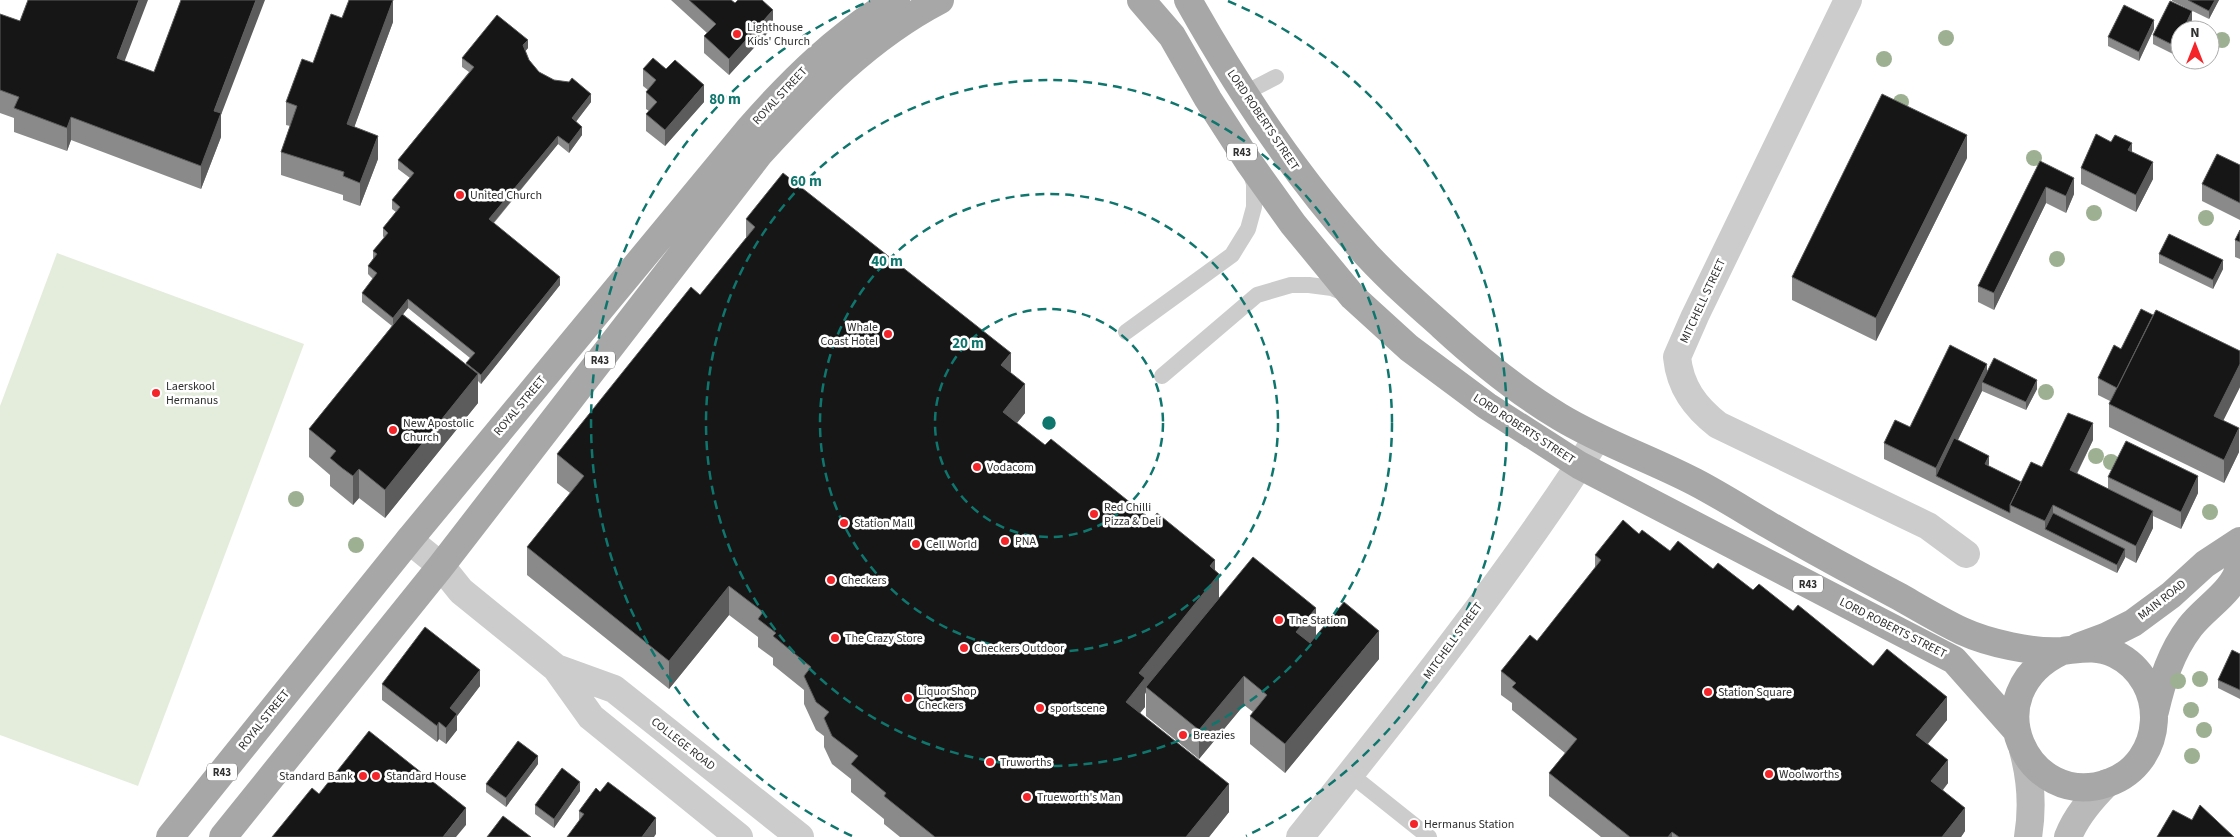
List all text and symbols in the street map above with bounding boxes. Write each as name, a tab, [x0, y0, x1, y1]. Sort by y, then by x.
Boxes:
place label: Lighthouse Kids' Church	[747, 19, 810, 50]
north arrow	[2170, 20, 2220, 70]
text: N	[2190, 23, 2200, 43]
marker: Lighthouse Kids' Church	[731, 28, 743, 40]
street label: ROYAL STREET	[749, 63, 812, 129]
street label: LORD ROBERTS STREET	[1223, 66, 1303, 174]
text: 80 m	[709, 89, 741, 110]
road number: R43	[1227, 144, 1257, 160]
text: 60 m	[790, 171, 822, 192]
place label: United Church	[470, 187, 542, 204]
marker: United Church	[454, 189, 466, 201]
text: 40 m	[871, 251, 903, 272]
street label: MITCHELL STREET	[1676, 255, 1730, 346]
place label: Whale Coast Hotel	[820, 319, 878, 350]
marker: Whale Coast Hotel	[882, 328, 894, 340]
text: 20 m	[952, 333, 984, 354]
road number: R43	[585, 352, 615, 368]
street label: ROYAL STREET	[490, 372, 550, 440]
place label: Laerskool Hermanus	[166, 378, 218, 409]
marker: Laerskool Hermanus	[150, 387, 162, 399]
street label: LORD ROBERTS STREET	[1470, 390, 1579, 469]
centre of rings	[1040, 414, 1058, 432]
place label: New Apostolic Church	[403, 415, 475, 446]
marker: New Apostolic Church	[387, 424, 399, 436]
place label: Vodacom	[987, 459, 1034, 476]
marker: Vodacom	[971, 461, 983, 473]
place label: Red Chilli Pizza & Deli	[1104, 499, 1161, 530]
marker: Red Chilli Pizza & Deli	[1088, 508, 1100, 520]
place label: Station Mall	[854, 515, 913, 532]
marker: Station Mall	[838, 517, 850, 529]
place label: PNA	[1015, 533, 1037, 550]
marker: PNA	[999, 535, 1011, 547]
place label: Cell World	[926, 536, 977, 553]
marker: Cell World	[910, 538, 922, 550]
place label: Checkers	[841, 572, 887, 589]
marker: Checkers	[825, 574, 837, 586]
road number: R43	[1793, 576, 1823, 592]
street label: MAIN ROAD	[2134, 576, 2190, 624]
street label: LORD ROBERTS STREET	[1836, 594, 1950, 663]
street label: MITCHELL STREET	[1419, 598, 1487, 683]
place label: The Station	[1289, 612, 1346, 629]
marker: The Station	[1273, 614, 1285, 626]
place label: The Crazy Store	[845, 630, 923, 647]
marker: The Crazy Store	[829, 632, 841, 644]
place label: Checkers Outdoor	[974, 640, 1065, 657]
marker: Checkers Outdoor	[958, 642, 970, 654]
place label: LiquorShop Checkers	[918, 683, 977, 714]
place label: Station Square	[1718, 684, 1792, 701]
street label: ROYAL STREET	[234, 686, 294, 754]
marker: Station Square	[1702, 686, 1714, 698]
marker: LiquorShop Checkers	[902, 692, 914, 704]
place label: sportscene	[1050, 700, 1105, 717]
marker: sportscene	[1034, 702, 1046, 714]
street label: COLLEGE ROAD	[647, 714, 719, 774]
place label: Breazies	[1193, 727, 1235, 744]
marker: Breazies	[1177, 729, 1189, 741]
place label: Truworths	[1000, 754, 1051, 771]
marker: Truworths	[984, 756, 996, 768]
road number: R43	[207, 764, 237, 780]
place label: Woolworths	[1779, 766, 1839, 783]
place label: Standard Bank	[279, 768, 353, 785]
place label: Standard House	[386, 768, 466, 785]
marker: Woolworths	[1763, 768, 1775, 780]
marker: Standard Bank	[357, 770, 369, 782]
marker: Standard House	[370, 770, 382, 782]
place label: Trueworth's Man	[1037, 789, 1121, 806]
marker: Trueworth's Man	[1021, 791, 1033, 803]
place label: Hermanus Station	[1424, 816, 1514, 833]
marker: Hermanus Station	[1408, 818, 1420, 830]

